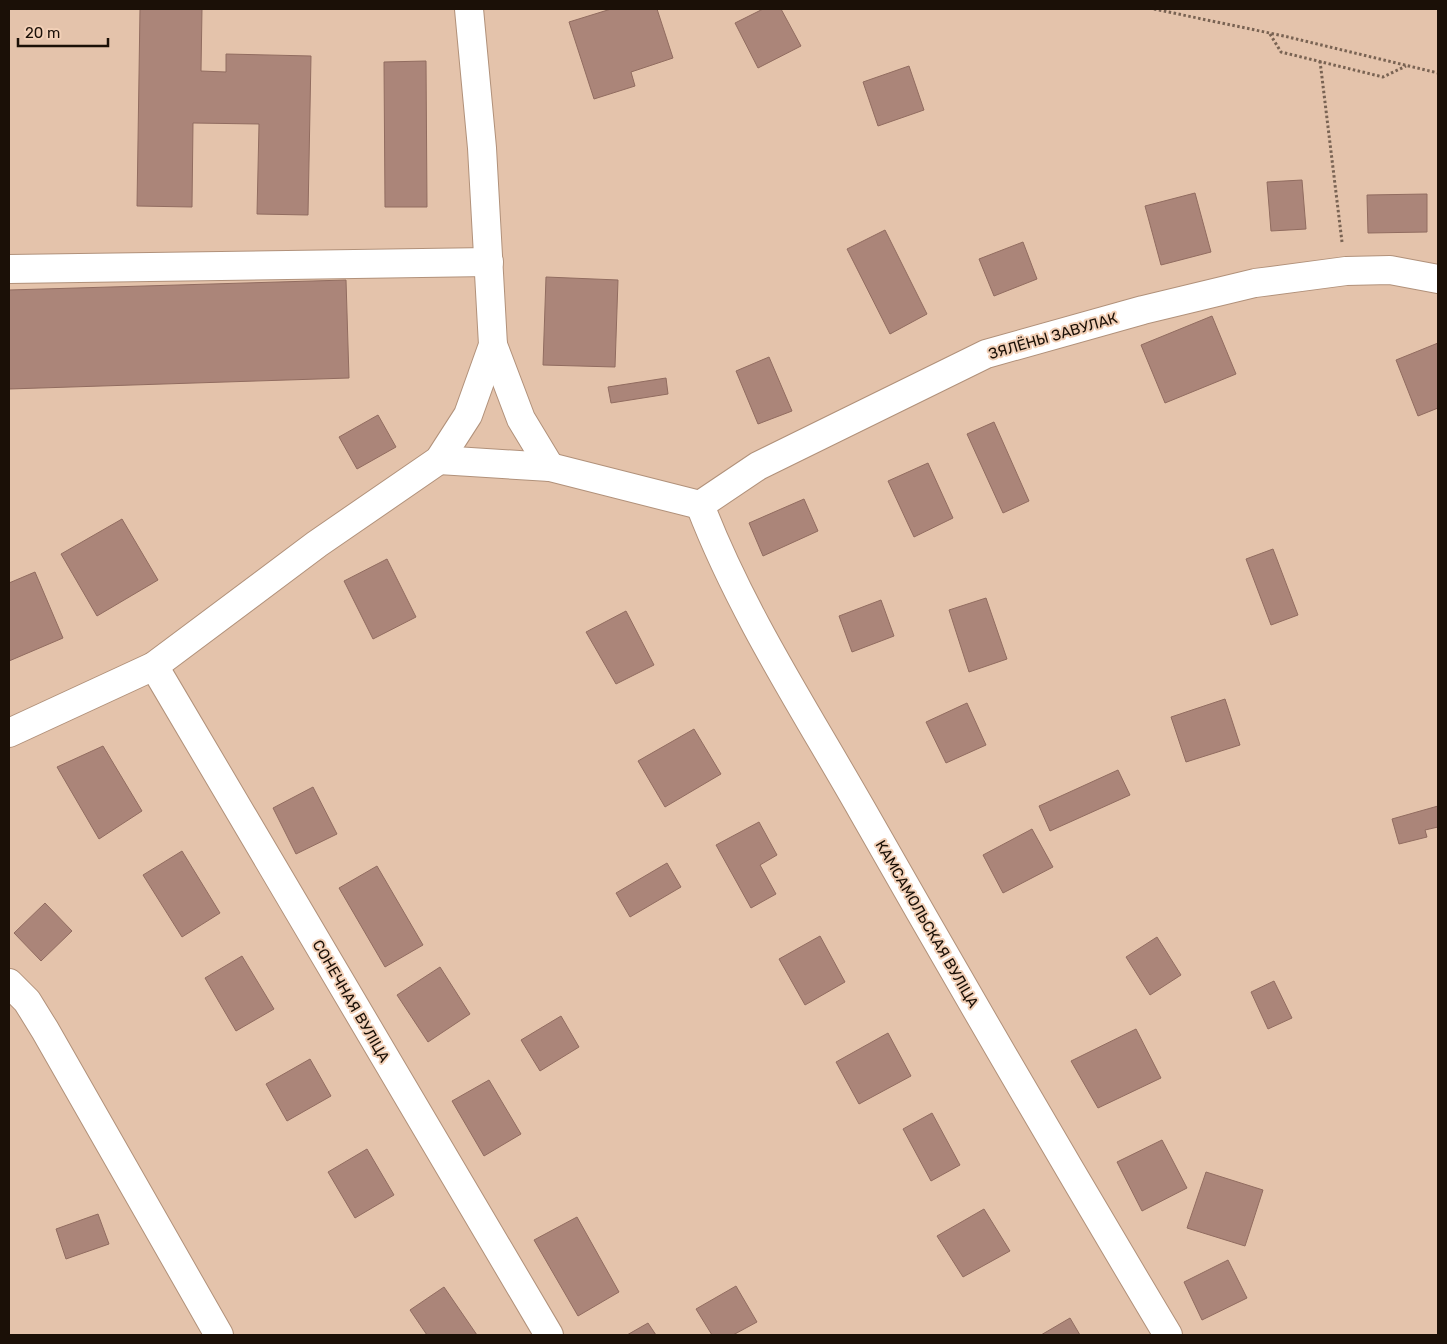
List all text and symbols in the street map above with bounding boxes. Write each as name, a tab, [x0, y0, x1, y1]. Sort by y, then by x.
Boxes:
scale bar	[18, 15, 108, 47]
text: 20 m	[25, 24, 60, 42]
street label: ЗЯЛЁНЫ ЗАВУЛАК	[986, 309, 1120, 363]
street label: КАМСАМОЛЬСКАЯ ВУЛІЦА	[872, 837, 982, 1011]
street label: СОНЕЧНАЯ ВУЛІЦА	[309, 937, 393, 1065]

